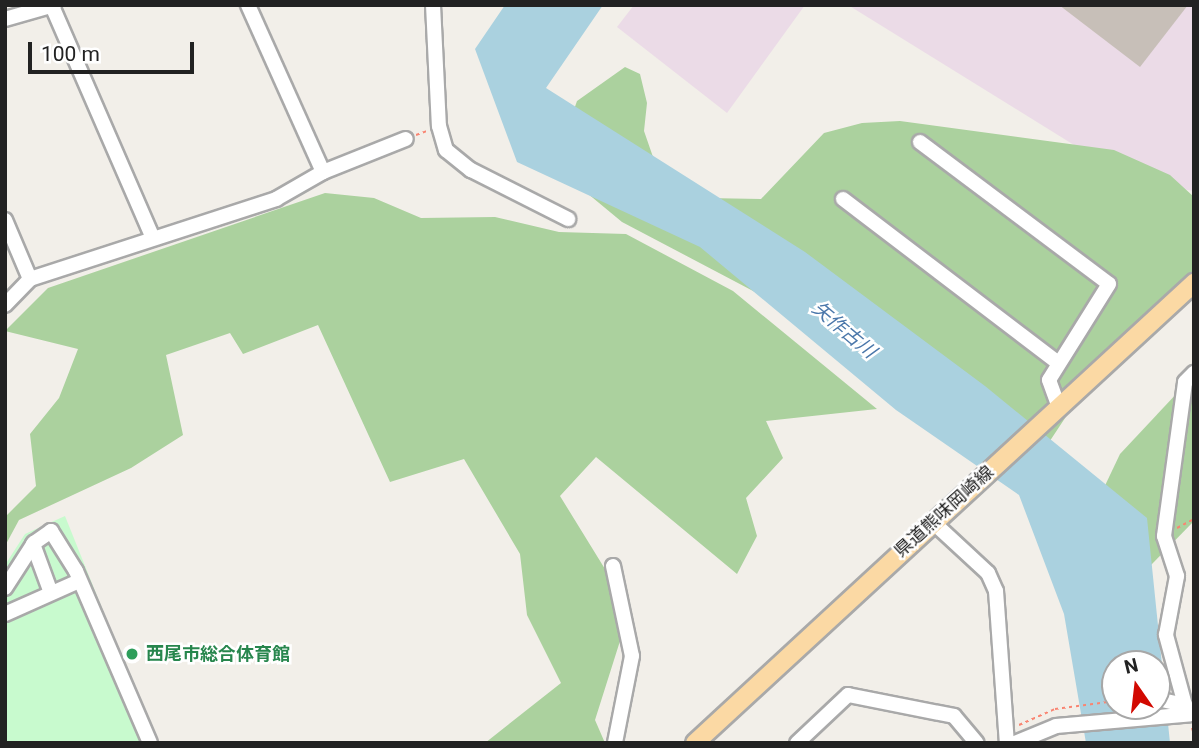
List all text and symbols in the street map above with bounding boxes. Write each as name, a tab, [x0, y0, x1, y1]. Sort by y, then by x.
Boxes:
scale bar	[32, 28, 198, 72]
text: 100 m	[41, 42, 100, 66]
water label: 矢作古川	[808, 297, 880, 363]
street label: 県道熊味岡崎線	[890, 462, 998, 562]
place label: 西尾市総合体育館	[146, 643, 290, 665]
marker: 西尾市総合体育館	[124, 646, 140, 662]
north arrow	[1101, 650, 1171, 720]
text: N	[1122, 653, 1141, 679]

